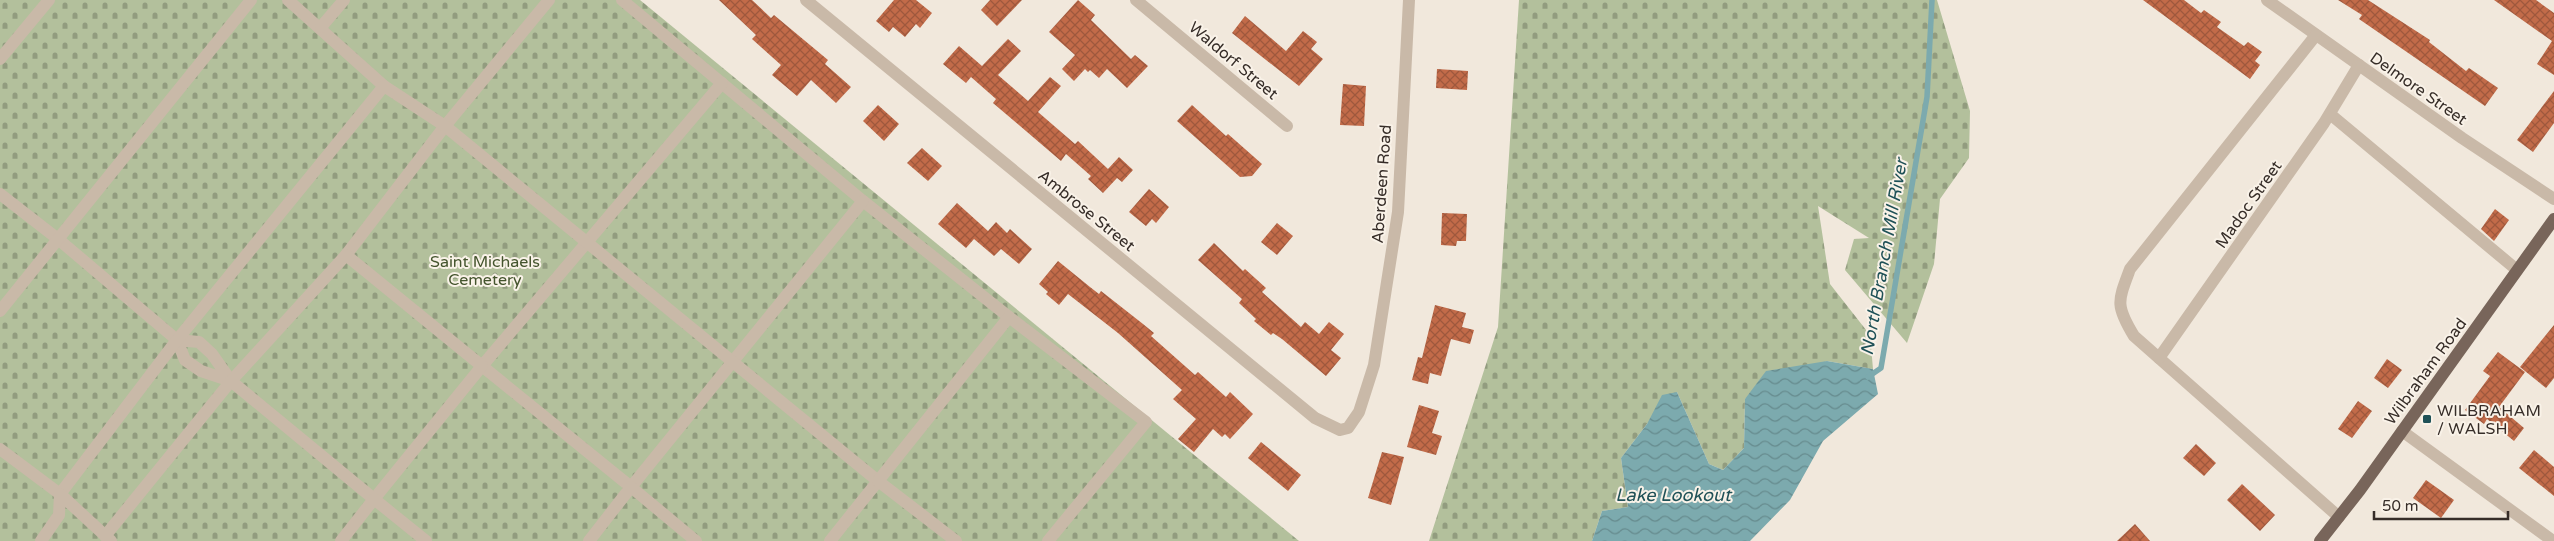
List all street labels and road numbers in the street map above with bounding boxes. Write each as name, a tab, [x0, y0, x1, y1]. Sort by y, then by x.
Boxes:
street label: Waldorf Street	[1185, 18, 1282, 104]
street label: Delmore Street	[2366, 48, 2471, 130]
street label: Aberdeen Road	[1368, 124, 1396, 244]
street label: Madoc Street	[2211, 157, 2286, 252]
street label: Ambrose Street	[1034, 166, 1139, 256]
street label: Wilbraham Road	[2380, 314, 2471, 429]

